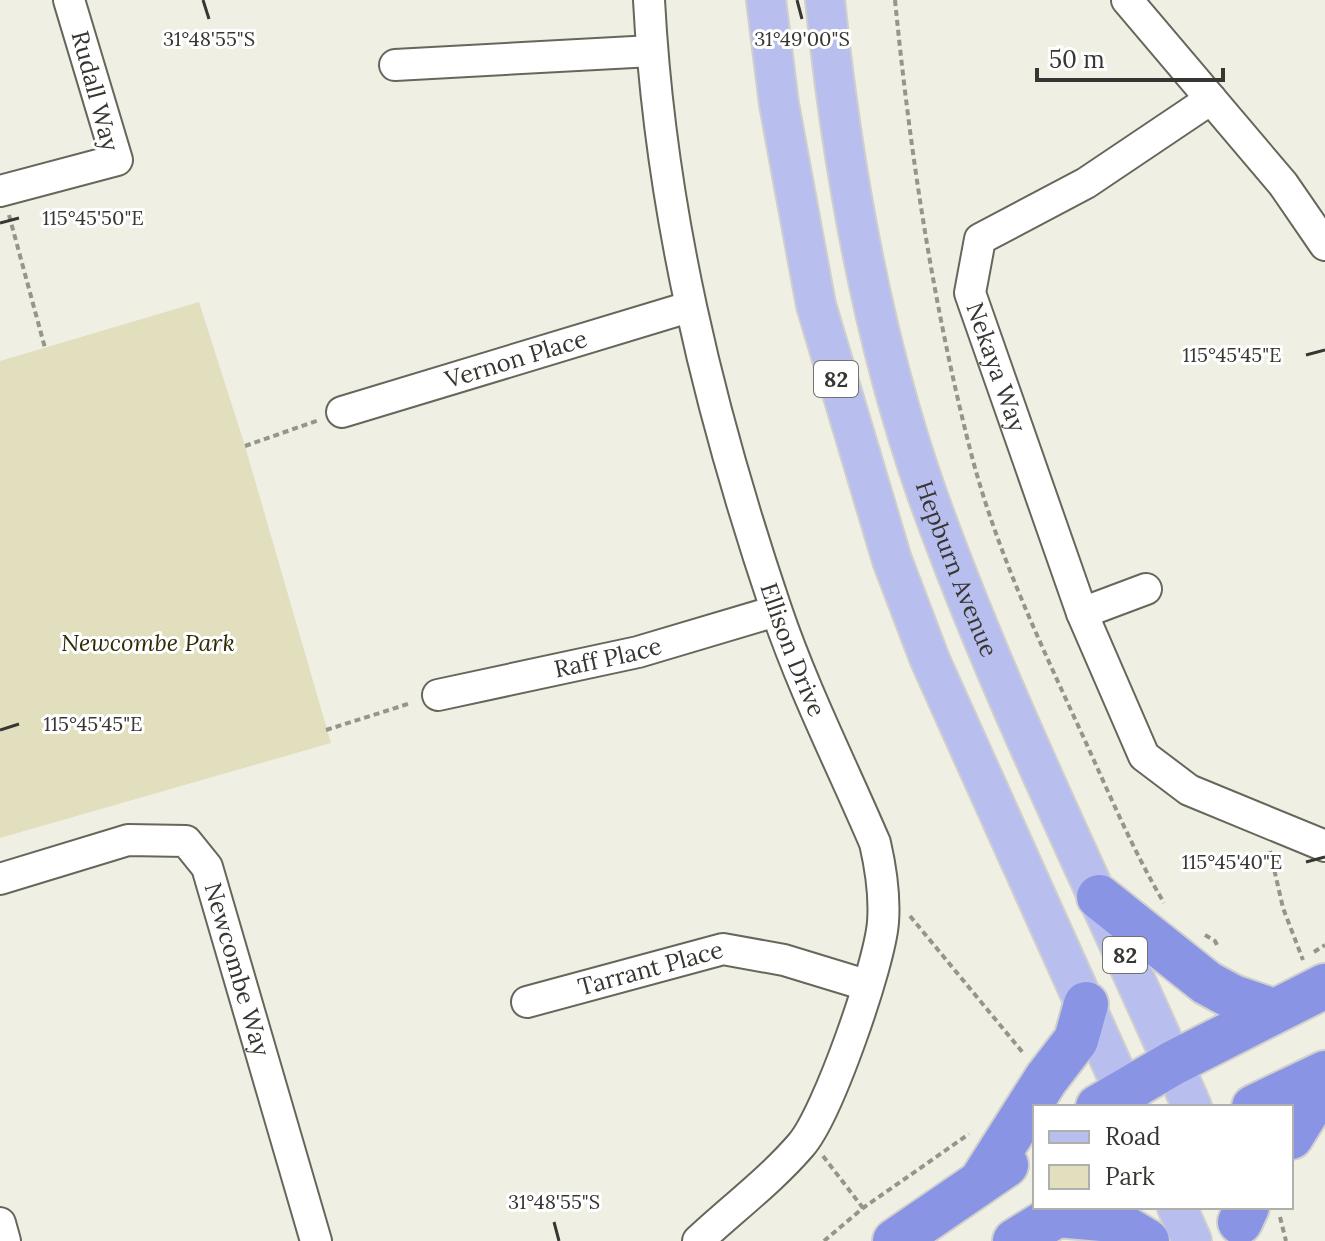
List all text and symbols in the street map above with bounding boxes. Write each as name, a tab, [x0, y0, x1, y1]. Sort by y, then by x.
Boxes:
text: 31°48'55"S	[163, 26, 255, 51]
text: 31°49'00"S	[754, 26, 850, 51]
street label: Rudall Way	[65, 27, 126, 155]
scale bar	[1037, 32, 1223, 82]
text: 50 m	[1049, 44, 1105, 75]
text: 115°45'50"E	[42, 205, 144, 230]
street label: Nekaya Way	[959, 298, 1034, 436]
street label: Vernon Place	[440, 323, 591, 395]
text: 115°45'45"E	[1183, 342, 1282, 367]
road number: 82	[814, 361, 858, 397]
street label: Hepburn Avenue	[909, 477, 1005, 662]
street label: Ellison Drive	[753, 579, 833, 721]
park label: Newcombe Park	[61, 627, 235, 658]
street label: Raff Place	[551, 630, 665, 685]
text: 115°45'45"E	[44, 711, 143, 736]
text: 115°45'40"E	[1182, 849, 1282, 874]
street label: Newcombe Way	[197, 879, 277, 1060]
street label: Tarrant Place	[574, 934, 726, 1003]
road number: 82	[1103, 937, 1147, 973]
legend	[1033, 1105, 1293, 1209]
text: Road	[1105, 1121, 1161, 1152]
text: Park	[1105, 1161, 1155, 1192]
text: 31°48'55"S	[508, 1189, 600, 1214]

